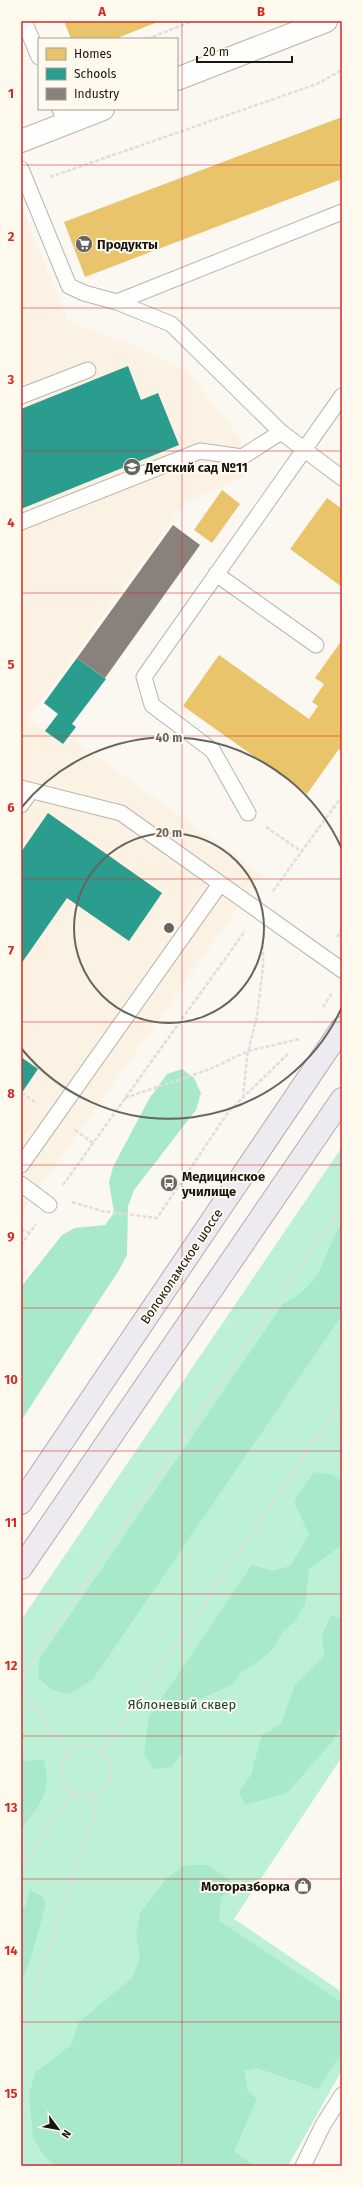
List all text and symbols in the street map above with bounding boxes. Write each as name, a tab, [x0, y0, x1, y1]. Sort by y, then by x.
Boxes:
text: A	[97, 4, 106, 19]
text: B	[257, 4, 265, 19]
legend	[38, 38, 178, 110]
scale bar	[197, 38, 292, 64]
text: 20 m	[203, 45, 229, 59]
text: Homes	[74, 47, 112, 61]
text: Schools	[74, 67, 117, 81]
text: 1	[8, 86, 14, 101]
text: Industry	[74, 87, 119, 101]
text: 2	[8, 229, 15, 244]
supermarket icon: Продукты	[74, 234, 94, 254]
place label: Продукты	[97, 237, 158, 252]
text: 3	[7, 372, 15, 387]
school or university icon: Детский сад №11	[122, 457, 142, 477]
place label: Детский сад №11	[144, 460, 248, 475]
text: 4	[7, 515, 15, 530]
text: 5	[8, 657, 15, 672]
text: 40 m	[156, 731, 182, 745]
text: 6	[7, 800, 15, 815]
text: 20 m	[156, 826, 182, 840]
centre of rings	[162, 921, 176, 935]
text: 7	[8, 943, 14, 958]
text: 8	[7, 1086, 15, 1101]
place label: Медицинское училище	[181, 1169, 265, 1199]
bus stop icon: Медицинское училище	[159, 1173, 179, 1193]
street label: Волоколамское шоссе	[137, 1206, 226, 1327]
text: 9	[7, 1229, 15, 1244]
text: 10	[4, 1372, 18, 1387]
text: 11	[5, 1515, 17, 1530]
text: 12	[5, 1658, 18, 1673]
park label: Яблоневый сквер	[128, 1697, 236, 1712]
text: 13	[5, 1800, 18, 1815]
shop icon: Моторазборка	[293, 1876, 313, 1896]
place label: Моторазборка	[201, 1879, 290, 1894]
text: 14	[4, 1943, 18, 1958]
text: 15	[4, 2086, 18, 2101]
north arrow	[38, 2109, 78, 2149]
text: N	[59, 2127, 74, 2141]

